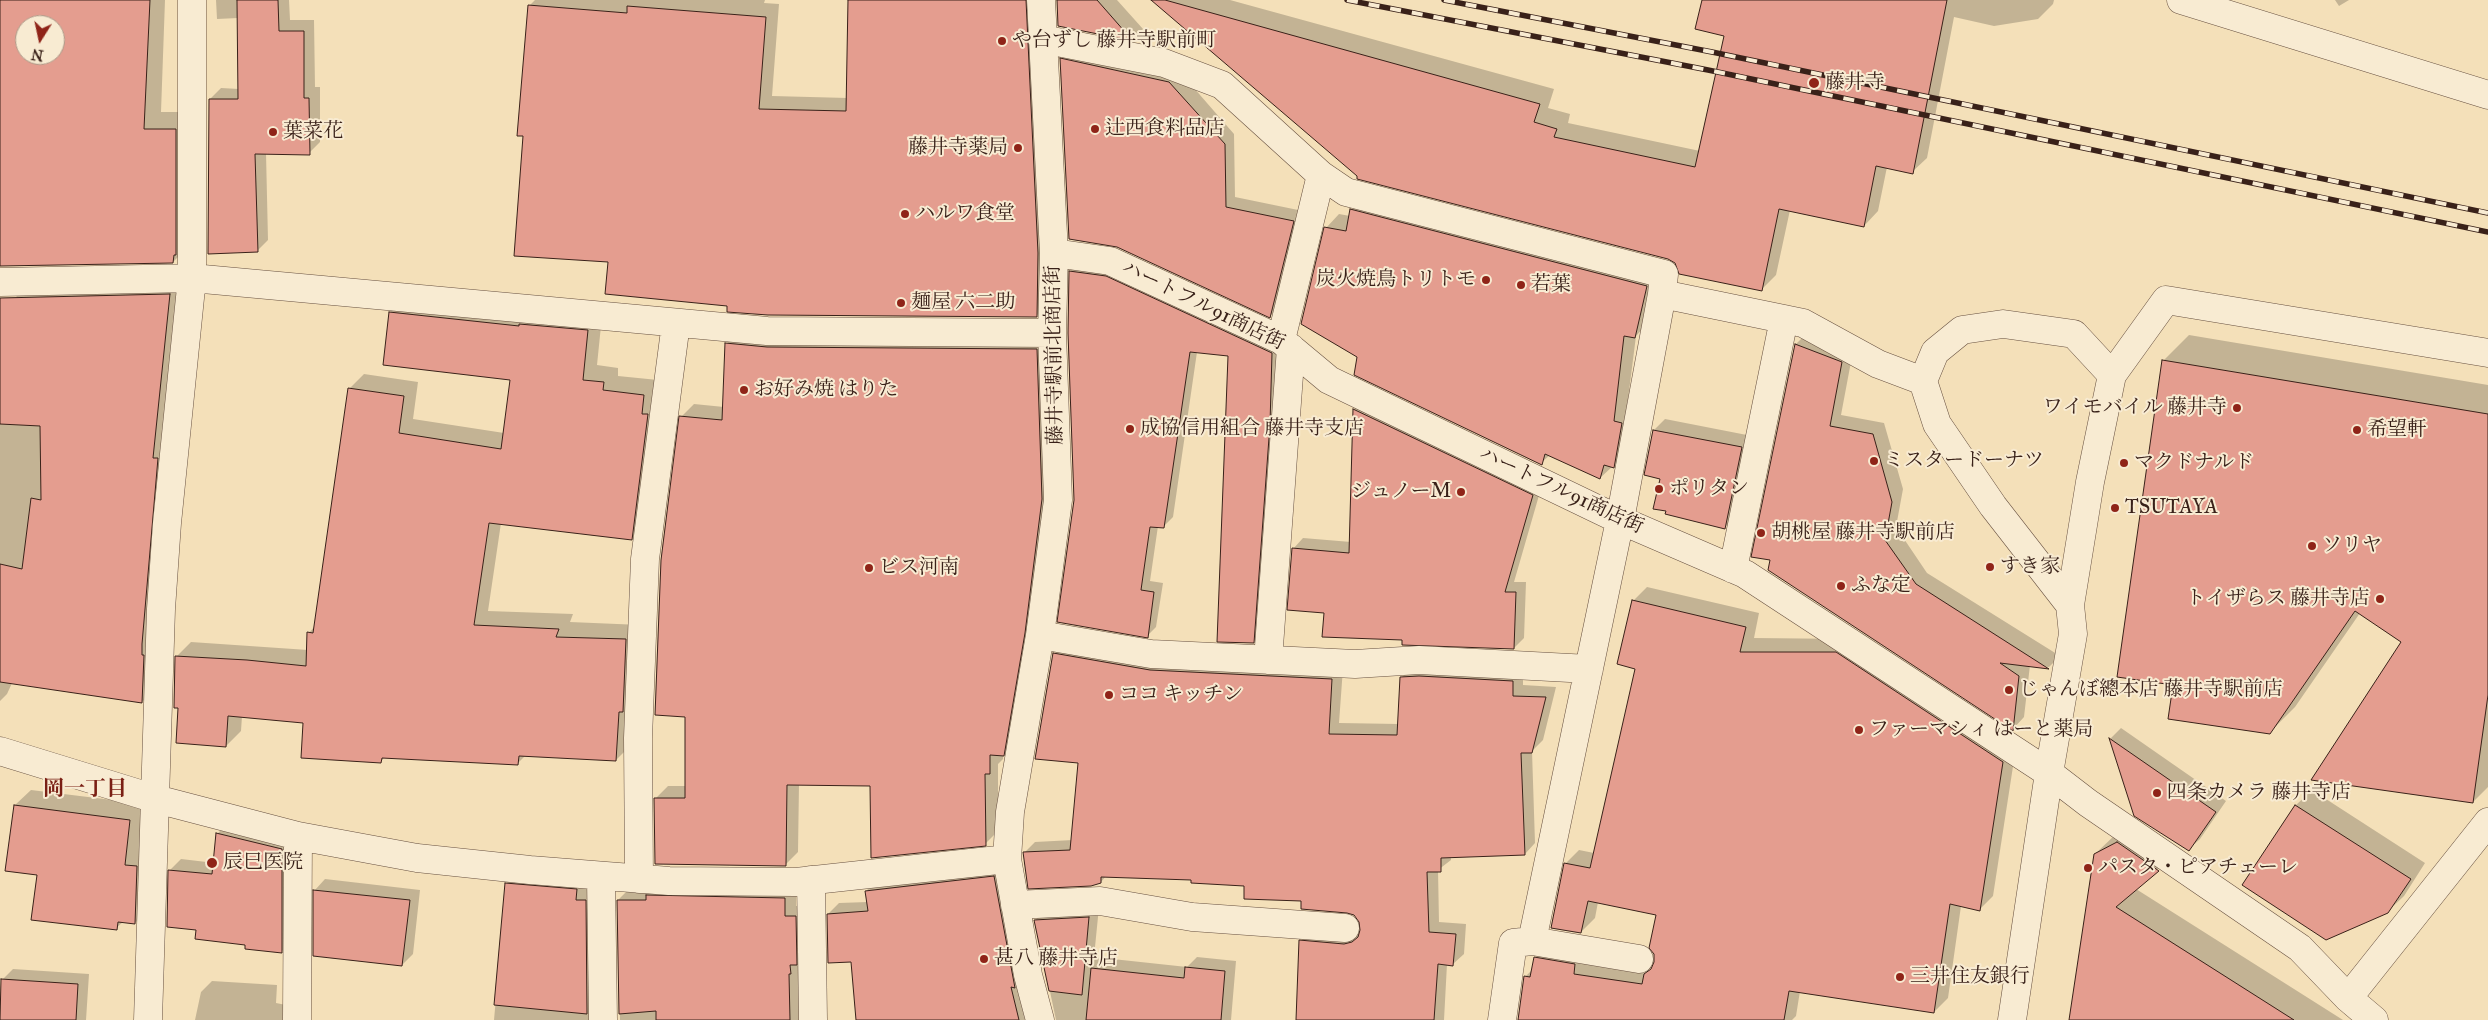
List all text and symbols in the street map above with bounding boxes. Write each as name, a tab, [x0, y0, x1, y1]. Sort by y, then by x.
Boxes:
north arrow	[15, 15, 65, 65]
place label: や台ずし 藤井寺駅前町	[1012, 29, 1216, 53]
marker: や台ずし 藤井寺駅前町	[996, 35, 1008, 47]
text: N	[30, 45, 45, 64]
place label: 藤井寺	[1825, 71, 1885, 95]
marker: 藤井寺	[1807, 76, 1821, 90]
place label: 辻西食料品店	[1105, 117, 1225, 141]
place label: 葉菜花	[283, 120, 343, 144]
marker: 辻西食料品店	[1089, 123, 1101, 135]
marker: 葉菜花	[267, 126, 279, 138]
place label: 藤井寺薬局	[908, 136, 1008, 160]
marker: 藤井寺薬局	[1012, 142, 1024, 154]
place label: ハルワ食堂	[915, 202, 1015, 226]
marker: ハルワ食堂	[899, 208, 911, 220]
street label: ハートフル91商店街	[1118, 256, 1288, 356]
street label: 藤井寺駅前北商店街	[1041, 265, 1069, 445]
place label: 炭火焼鳥トリトモ	[1316, 268, 1476, 292]
place label: 若葉	[1531, 273, 1571, 297]
marker: 炭火焼鳥トリトモ	[1480, 274, 1492, 286]
marker: 若葉	[1515, 279, 1527, 291]
place label: 麺屋 六二助	[911, 291, 1015, 315]
marker: 麺屋 六二助	[895, 297, 907, 309]
place label: お好み焼 はりた	[754, 378, 898, 402]
marker: お好み焼 はりた	[738, 384, 750, 396]
place label: ワイモバイル 藤井寺	[2043, 396, 2227, 420]
marker: ワイモバイル 藤井寺	[2231, 402, 2243, 414]
place label: 成協信用組合 藤井寺支店	[1140, 417, 1364, 441]
place label: 希望軒	[2367, 418, 2427, 442]
marker: 成協信用組合 藤井寺支店	[1124, 423, 1136, 435]
marker: 希望軒	[2351, 424, 2363, 436]
street label: ハートフル91商店街	[1475, 442, 1647, 540]
place label: ミスタードーナツ	[1884, 449, 2044, 473]
place label: マクドナルド	[2134, 451, 2254, 475]
marker: ミスタードーナツ	[1868, 455, 1880, 467]
marker: マクドナルド	[2118, 457, 2130, 469]
place label: ポリタン	[1669, 477, 1749, 501]
place label: ジュノーM	[1351, 480, 1451, 504]
marker: ポリタン	[1653, 483, 1665, 495]
marker: ジュノーM	[1455, 486, 1467, 498]
place label: TSUTAYA	[2125, 496, 2218, 520]
marker: TSUTAYA	[2109, 502, 2121, 514]
place label: 胡桃屋 藤井寺駅前店	[1771, 521, 1955, 545]
marker: 胡桃屋 藤井寺駅前店	[1755, 527, 1767, 539]
place label: ソリヤ	[2322, 534, 2382, 558]
marker: ソリヤ	[2306, 540, 2318, 552]
place label: すき家	[2000, 555, 2060, 579]
place label: ビス河南	[879, 556, 959, 580]
marker: すき家	[1984, 561, 1996, 573]
marker: ビス河南	[863, 562, 875, 574]
place label: ふな定	[1851, 574, 1911, 598]
marker: ふな定	[1835, 580, 1847, 592]
place label: トイザらス 藤井寺店	[2186, 587, 2370, 611]
marker: トイザらス 藤井寺店	[2374, 593, 2386, 605]
place label: じゃんぼ總本店 藤井寺駅前店	[2019, 678, 2283, 702]
place label: ココ キッチン	[1119, 683, 1243, 707]
marker: じゃんぼ總本店 藤井寺駅前店	[2003, 684, 2015, 696]
marker: ココ キッチン	[1103, 689, 1115, 701]
place label: ファーマシィ はーと薬局	[1869, 718, 2093, 742]
marker: ファーマシィ はーと薬局	[1853, 724, 1865, 736]
district label: 岡一丁目	[43, 777, 127, 803]
place label: 四条カメラ 藤井寺店	[2167, 781, 2351, 805]
marker: 四条カメラ 藤井寺店	[2151, 787, 2163, 799]
place label: 辰巳医院	[223, 851, 303, 875]
marker: 辰巳医院	[205, 856, 219, 870]
place label: パスタ・ピアチェーレ	[2098, 856, 2298, 880]
marker: パスタ・ピアチェーレ	[2082, 862, 2094, 874]
place label: 甚八 藤井寺店	[994, 947, 1118, 971]
marker: 甚八 藤井寺店	[978, 953, 990, 965]
place label: 三井住友銀行	[1910, 965, 2030, 989]
marker: 三井住友銀行	[1894, 971, 1906, 983]

